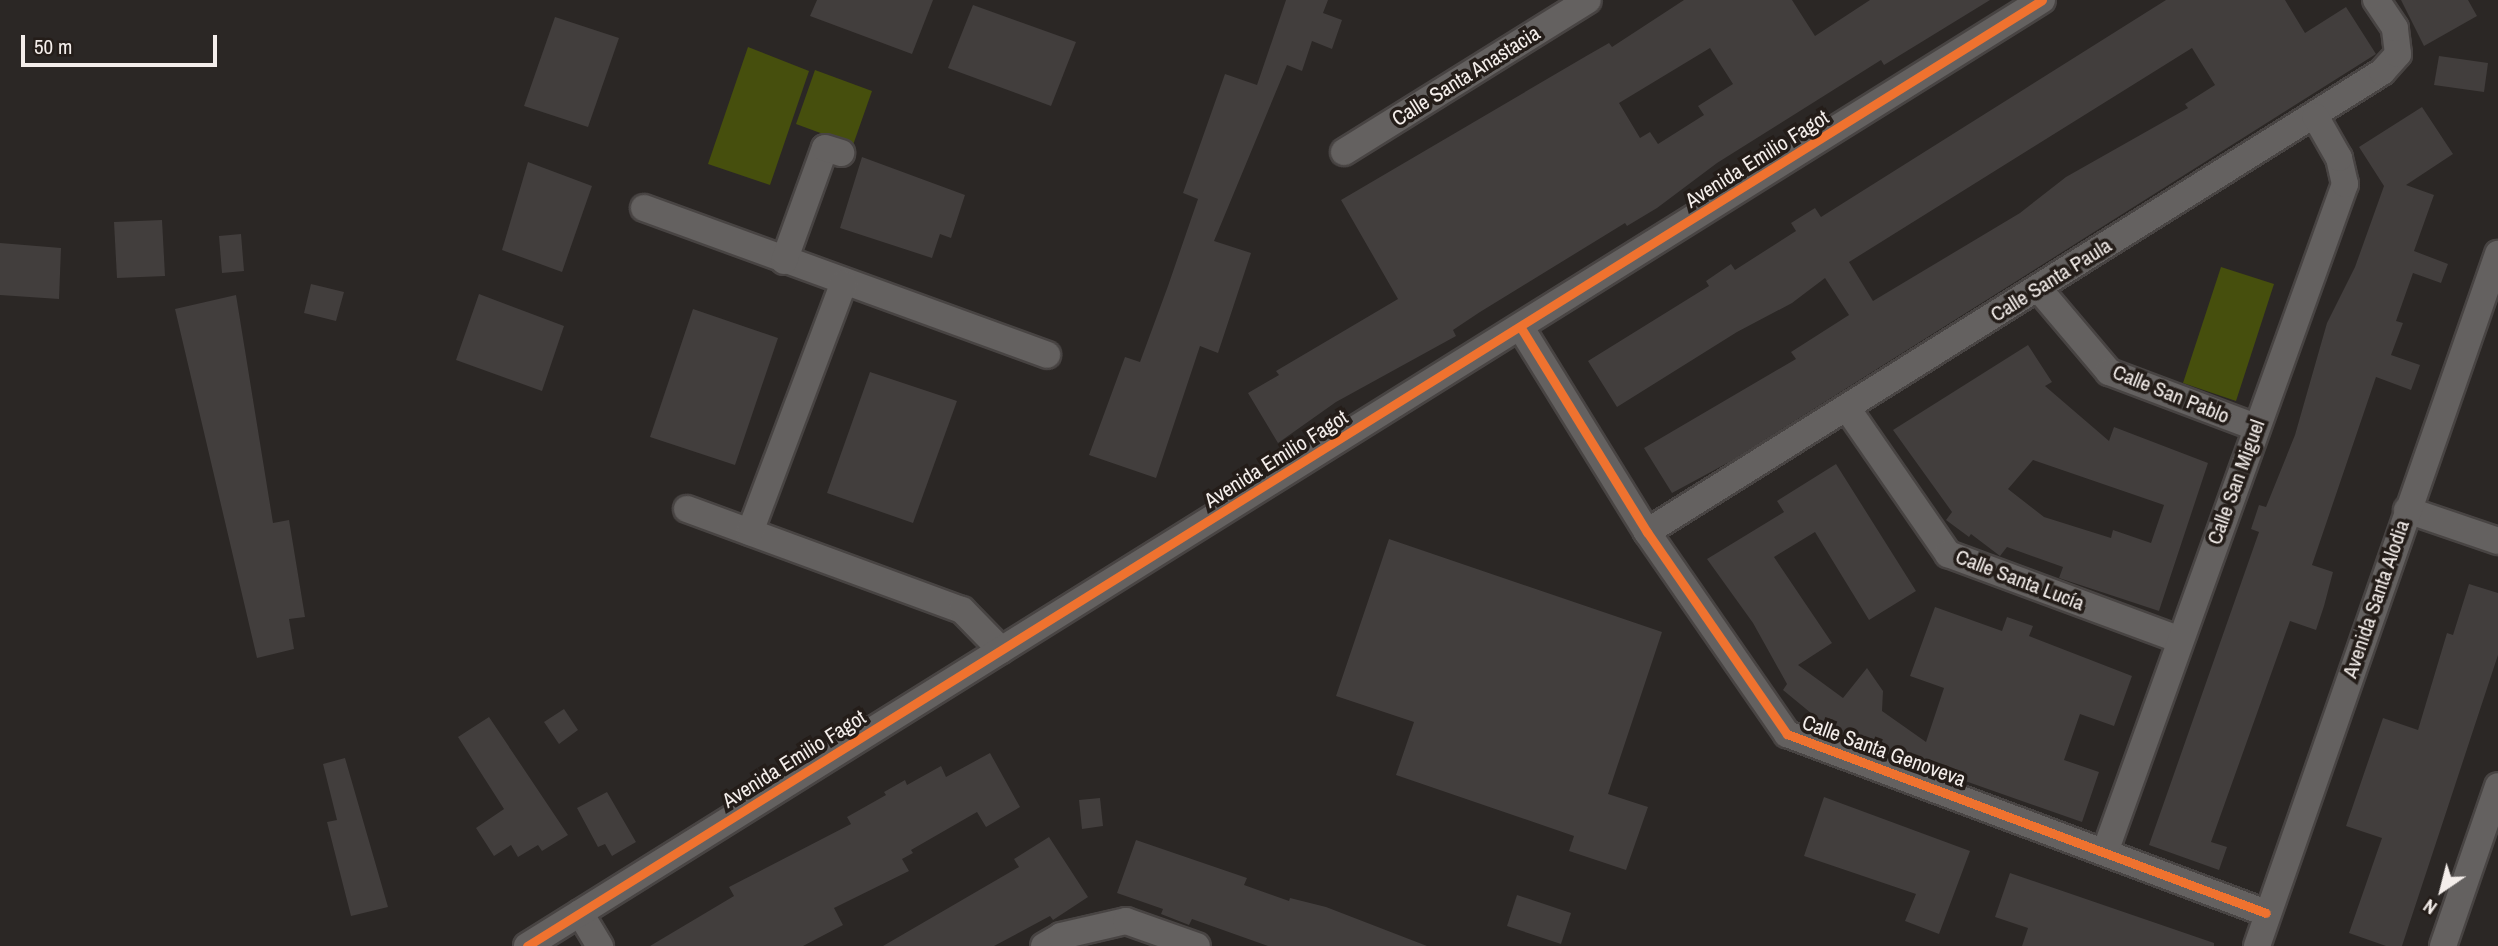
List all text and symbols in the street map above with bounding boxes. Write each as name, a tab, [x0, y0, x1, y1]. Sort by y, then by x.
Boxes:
street label: Calle Santa Anastacia	[1387, 20, 1545, 132]
scale bar	[24, 21, 220, 65]
text: 50 m	[34, 32, 72, 61]
street label: Avenida Emilio Fagot	[1681, 105, 1833, 213]
street label: Calle Santa Paula	[1986, 233, 2116, 327]
street label: Calle San Pablo	[2109, 359, 2233, 429]
street label: Avenida Emilio Fagot	[1200, 405, 1352, 513]
street label: Calle San Miguel	[2202, 416, 2270, 548]
street label: Avenida Santa Alodia	[2337, 516, 2415, 682]
street label: Calle Santa Lucía	[1952, 544, 2088, 616]
street label: Avenida Emilio Fagot	[718, 705, 870, 813]
street label: Calle Santa Genoveva	[1799, 710, 1969, 792]
north arrow	[2407, 855, 2477, 925]
text: N	[2418, 893, 2442, 921]

